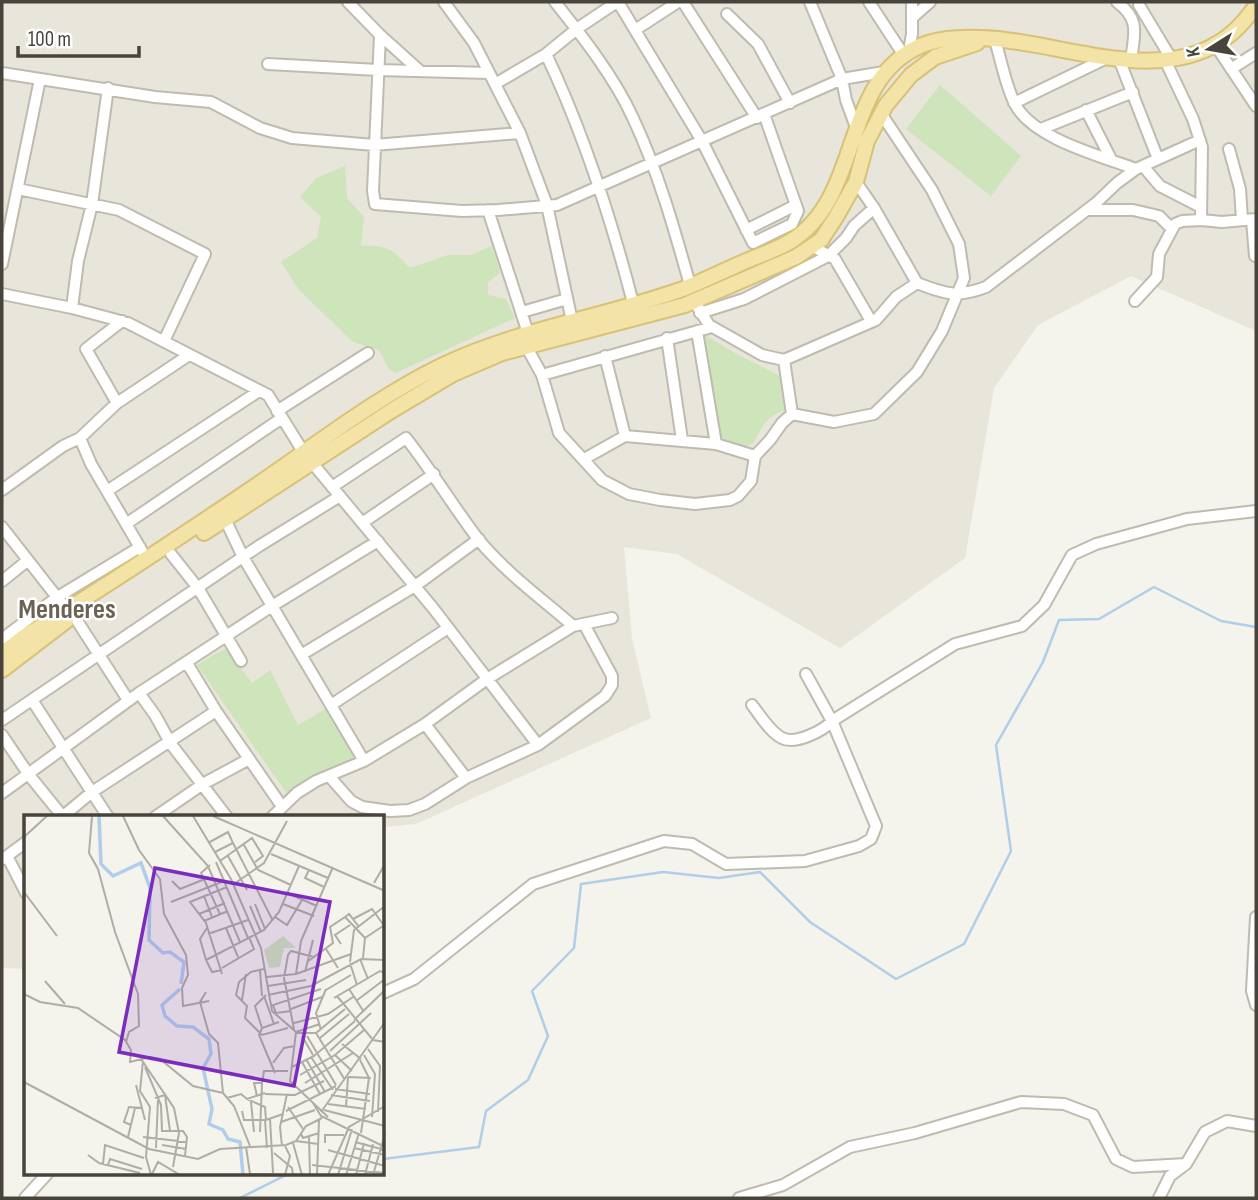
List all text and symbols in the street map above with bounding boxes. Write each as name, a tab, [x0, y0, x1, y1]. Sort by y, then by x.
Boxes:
scale bar	[18, 14, 138, 58]
north arrow	[1174, 14, 1244, 84]
text: 100 m	[28, 27, 71, 52]
text: K	[1181, 45, 1206, 59]
district label: Menderes	[18, 593, 116, 626]
inset map	[24, 815, 385, 1176]

